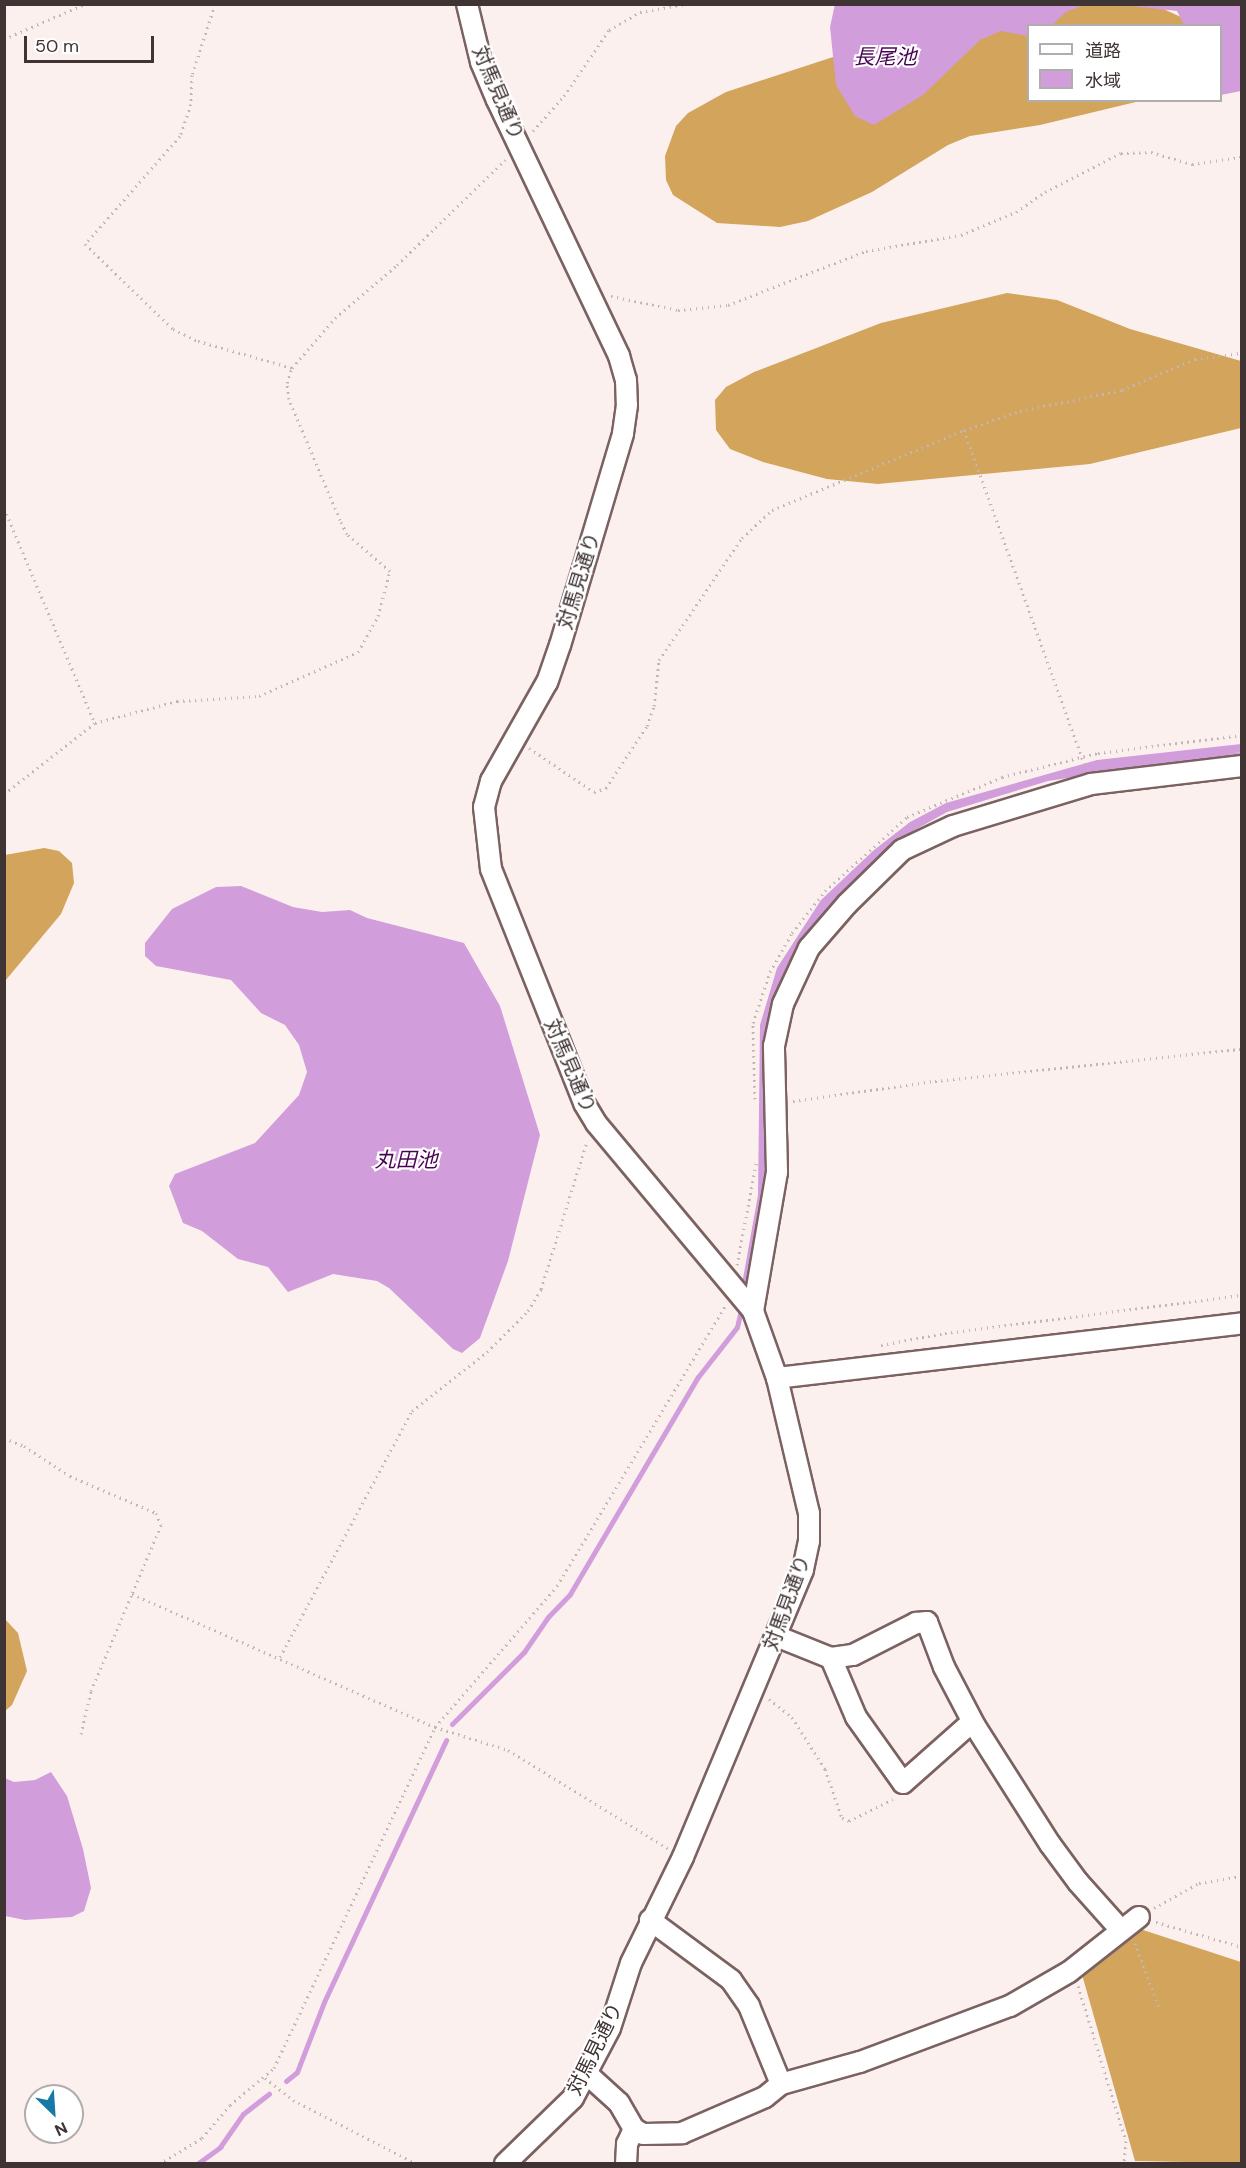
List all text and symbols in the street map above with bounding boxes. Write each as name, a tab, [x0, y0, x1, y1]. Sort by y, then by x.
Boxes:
scale bar	[27, 24, 158, 62]
legend	[1027, 24, 1222, 102]
text: 50 m	[35, 34, 79, 58]
text: 道路	[1085, 39, 1121, 63]
street label: 対馬見通り	[467, 42, 529, 144]
water label: 長尾池	[854, 44, 916, 70]
text: 水域	[1085, 69, 1121, 93]
street label: 対馬見通り	[553, 530, 605, 632]
street label: 対馬見通り	[539, 1015, 601, 1117]
water label: 丸田池	[375, 1147, 437, 1173]
street label: 対馬見通り	[759, 1552, 815, 1654]
street label: 対馬見通り	[562, 1999, 628, 2099]
north arrow	[24, 2084, 84, 2144]
text: N	[51, 2117, 71, 2141]

